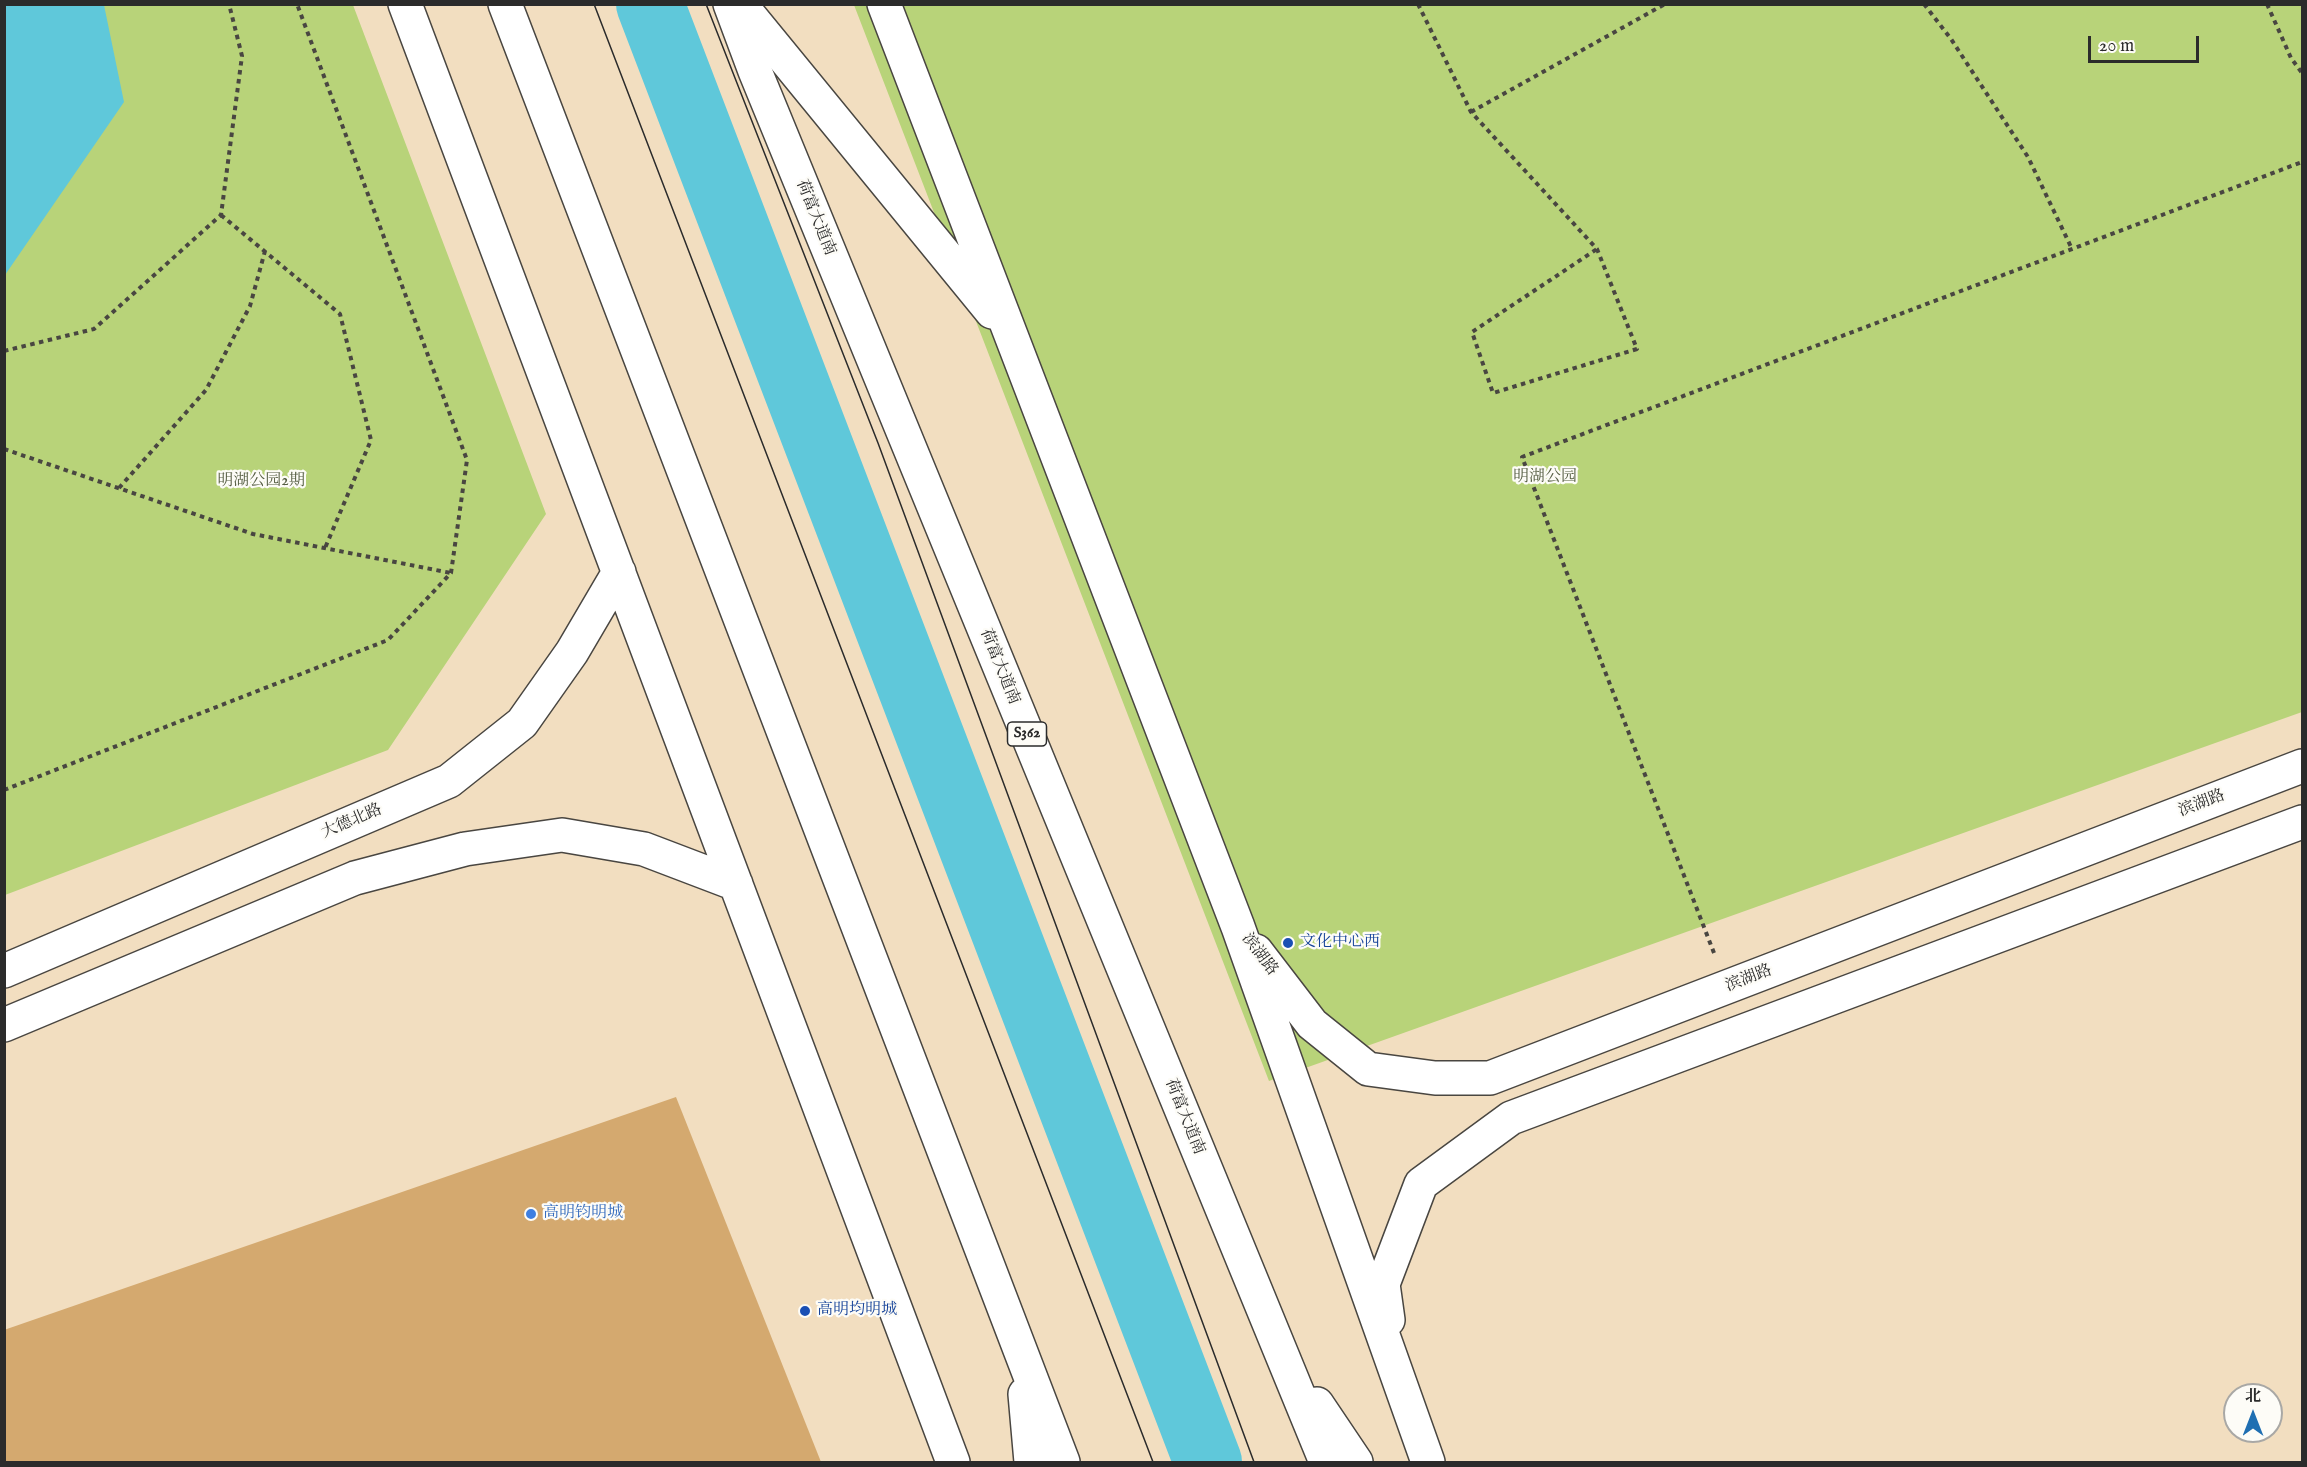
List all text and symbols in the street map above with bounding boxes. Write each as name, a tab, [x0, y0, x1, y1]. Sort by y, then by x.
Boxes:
scale bar	[2091, 24, 2202, 62]
text: 20 m	[2099, 35, 2134, 58]
street label: 荷富大道南	[791, 177, 839, 259]
park label: 明湖公园	[1513, 468, 1577, 488]
park label: 明湖公园2期	[217, 472, 305, 492]
street label: 荷富大道南	[975, 626, 1023, 708]
road number: S362	[1008, 722, 1046, 746]
street label: 滨湖路	[2176, 786, 2228, 822]
street label: 大德北路	[319, 801, 385, 843]
street label: 滨湖路	[1237, 930, 1281, 980]
place label: 文化中心西	[1300, 933, 1380, 953]
marker: 文化中心西	[1281, 936, 1295, 950]
street label: 滨湖路	[1723, 961, 1775, 997]
street label: 荷富大道南	[1160, 1076, 1208, 1158]
place label: 高明钧明城	[543, 1204, 623, 1224]
marker: 高明钧明城	[524, 1207, 538, 1221]
place label: 高明均明城	[817, 1301, 897, 1321]
marker: 高明均明城	[798, 1304, 812, 1318]
north arrow	[2223, 1383, 2283, 1443]
text: 北	[2245, 1387, 2261, 1407]

